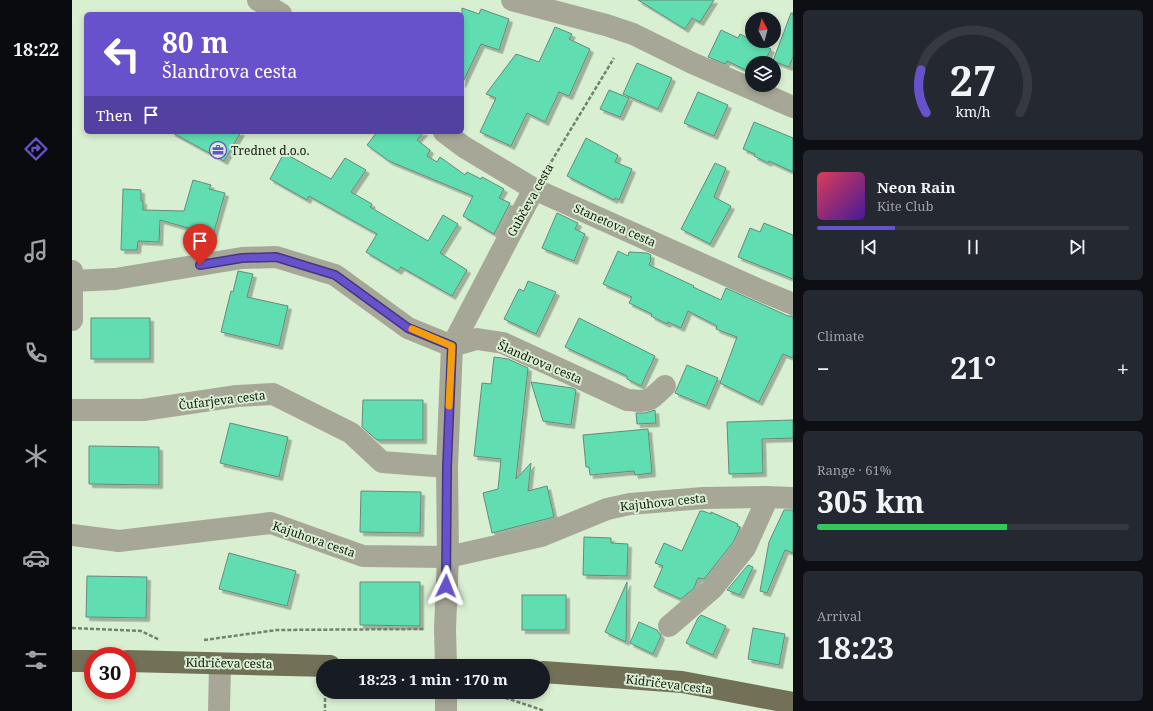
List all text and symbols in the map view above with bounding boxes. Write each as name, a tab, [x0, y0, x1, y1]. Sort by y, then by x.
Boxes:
north arrow	[745, 12, 781, 48]
map controls	[745, 12, 781, 92]
text: 80 m	[162, 23, 229, 61]
icon: left	[96, 28, 148, 80]
text: 18:22	[13, 37, 59, 61]
text: 27	[949, 52, 997, 108]
button: layers	[745, 56, 781, 92]
text: Šlandrova cesta	[162, 59, 297, 83]
text: km/h	[955, 102, 991, 121]
icon: arrive	[140, 104, 162, 126]
text: Then	[96, 105, 132, 125]
icon: directions	[22, 135, 50, 163]
office icon: Trednet d.o.o.	[208, 140, 228, 160]
place label: Trednet d.o.o.	[231, 142, 310, 159]
street label: Gubčeva cesta	[503, 160, 557, 240]
text: Neon Rain	[877, 177, 955, 197]
text: Kite Club	[877, 197, 933, 215]
street label: Stanetova cesta	[571, 199, 659, 251]
pin	[183, 224, 217, 265]
icon: arrive	[189, 230, 211, 252]
icon: previous	[858, 236, 880, 258]
icon: pause	[962, 236, 984, 258]
icon: next	[1066, 236, 1088, 258]
icon: music	[22, 237, 50, 265]
text: Climate	[817, 327, 864, 345]
street label: Šlandrova cesta	[495, 337, 585, 388]
icon: phone	[22, 339, 50, 367]
text: 21°	[950, 347, 996, 388]
text: −	[817, 353, 830, 383]
text: +	[1117, 353, 1129, 383]
street label: Čufarjeva cesta	[178, 386, 267, 414]
icon: climate	[22, 442, 50, 470]
text: Range · 61%	[817, 461, 891, 479]
text: 305 km	[817, 481, 924, 522]
street label: Kajuhova cesta	[619, 489, 707, 515]
street label: Kajuhova cesta	[270, 517, 358, 561]
icon: car	[22, 544, 50, 572]
position arrow	[425, 565, 467, 607]
text: Arrival	[817, 607, 861, 625]
text: 18:23	[817, 627, 894, 668]
icon: filters	[22, 646, 50, 674]
speed limit sign: 30	[84, 647, 136, 699]
street label: Kidričeva cesta	[185, 654, 273, 672]
text: 18:23 · 1 min · 170 m	[358, 669, 508, 689]
street label: Kidričeva cesta	[625, 670, 713, 698]

